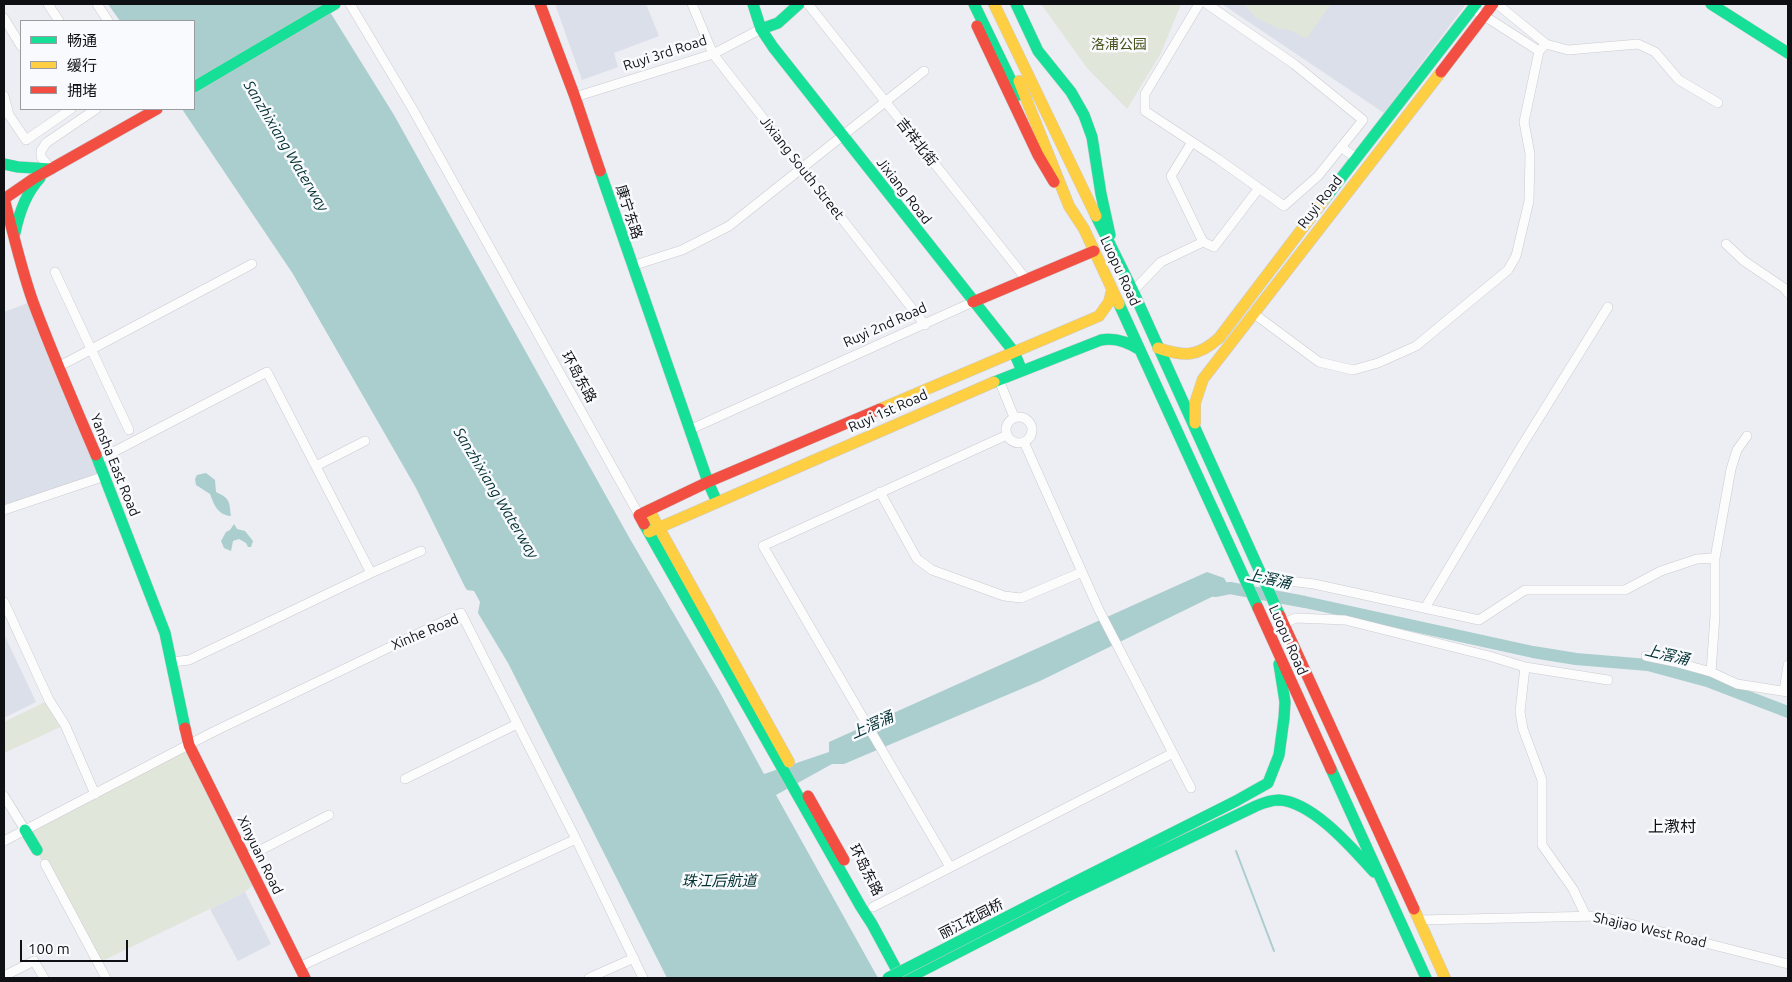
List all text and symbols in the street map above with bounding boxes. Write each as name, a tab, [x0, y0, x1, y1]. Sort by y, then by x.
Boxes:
legend	[20, 20, 195, 110]
text: 畅通	[67, 32, 97, 49]
street label: Ruyi 3rd Road	[621, 32, 709, 74]
park label: 洛浦公园	[1091, 36, 1147, 52]
text: 缓行	[67, 57, 97, 74]
water label: Sanzhixiang Waterway	[240, 77, 332, 215]
text: 拥堵	[67, 82, 97, 99]
street label: Jixiang South Street	[756, 113, 848, 223]
street label: 吉祥北街	[893, 115, 941, 169]
street label: Jixiang Road	[873, 155, 935, 227]
street label: Ruyi Road	[1294, 172, 1346, 232]
street label: 康宁东路	[612, 183, 646, 241]
street label: Luopu Road	[1097, 233, 1143, 309]
street label: Ruyi 2nd Road	[841, 299, 929, 351]
street label: 环岛东路	[558, 348, 600, 406]
street label: Ruyi 1st Road	[846, 386, 930, 436]
street label: Yansha East Road	[87, 411, 143, 519]
water label: Sanzhixiang Waterway	[450, 424, 542, 562]
water label: 上滘涌	[1245, 566, 1293, 592]
street label: Luopu Road	[1265, 602, 1311, 678]
street label: Xinhe Road	[389, 610, 461, 654]
water label: 上滘涌	[1643, 641, 1691, 669]
water label: 上滘涌	[848, 708, 896, 742]
street label: Xinyuan Road	[234, 813, 286, 897]
district label: 上漖村	[1648, 817, 1696, 837]
street label: 环岛东路	[846, 841, 886, 899]
water label: 珠江后航道	[682, 872, 756, 890]
street label: 丽江花园桥	[936, 896, 1006, 942]
street label: Shajiao West Road	[1592, 909, 1708, 951]
scale bar	[22, 930, 130, 962]
text: 100 m	[28, 940, 70, 957]

